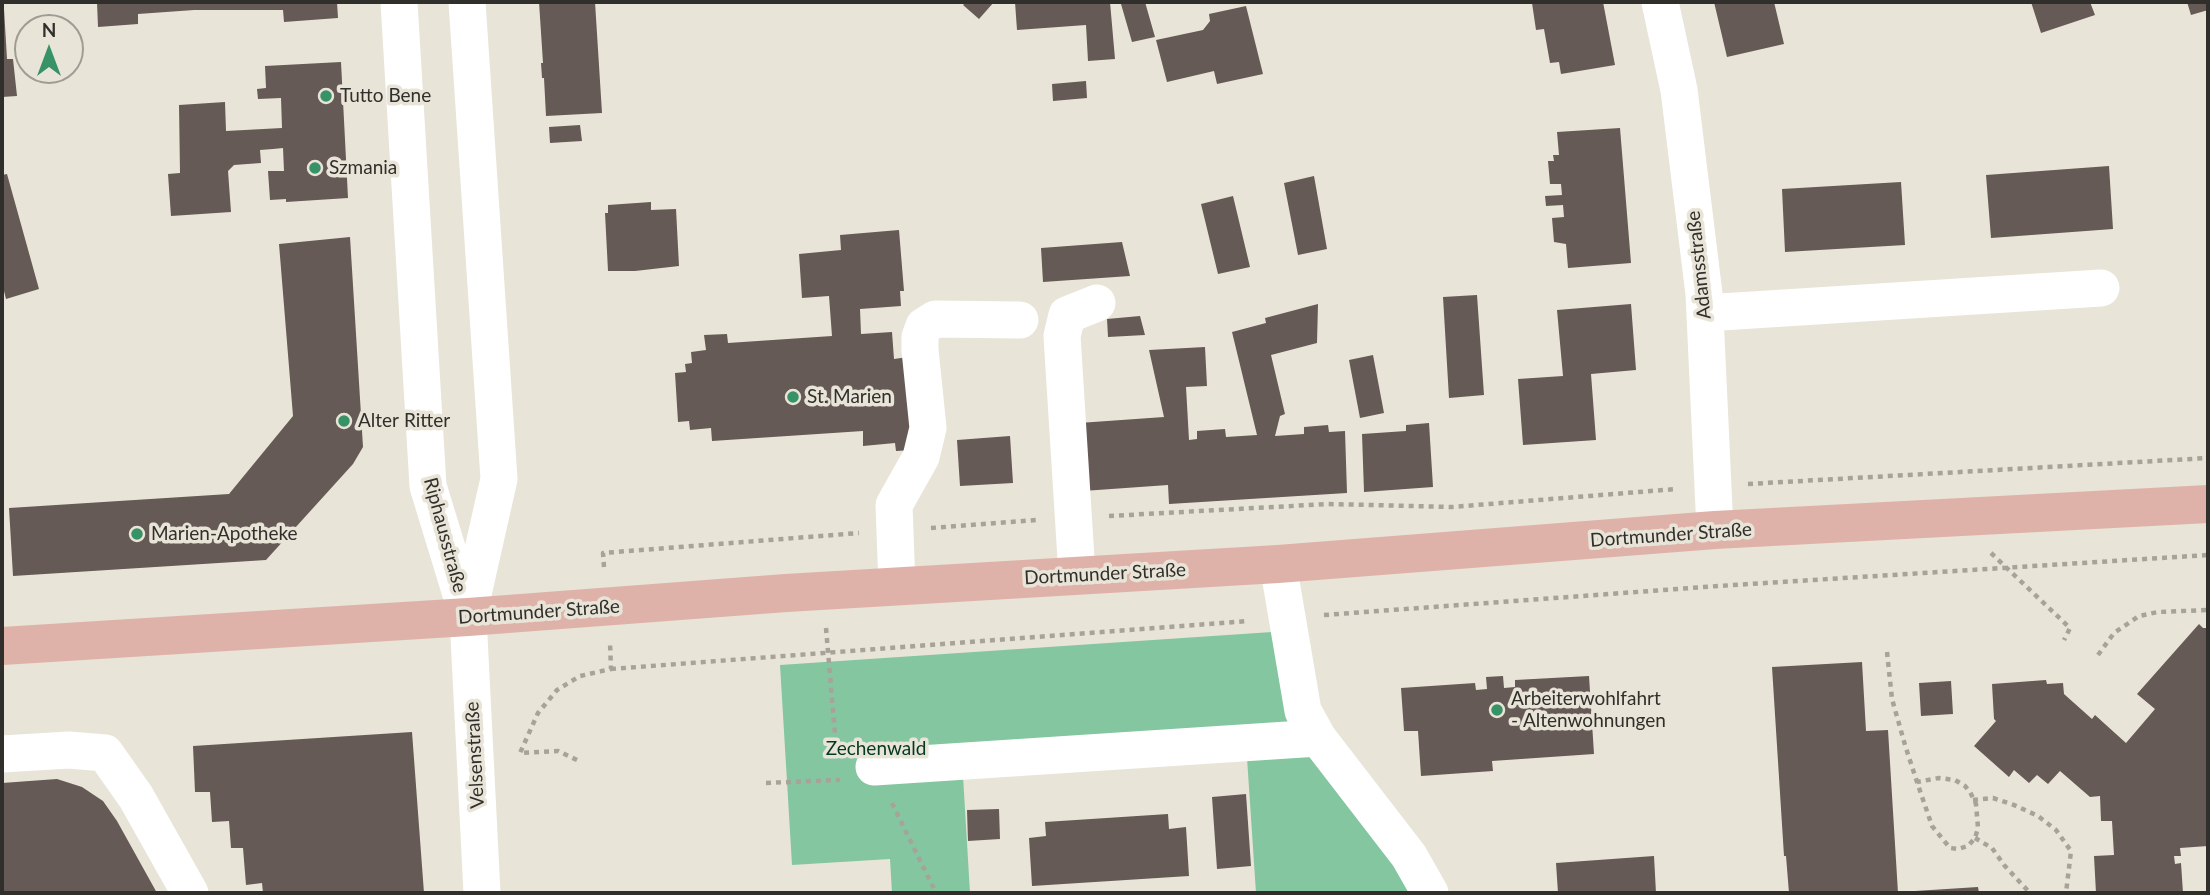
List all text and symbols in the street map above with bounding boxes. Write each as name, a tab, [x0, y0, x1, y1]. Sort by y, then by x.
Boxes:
north arrow	[14, 14, 84, 84]
text: N	[42, 18, 56, 41]
place label: Tutto Bene	[340, 85, 431, 107]
marker: Tutto Bene	[318, 88, 334, 104]
place label: Szmania	[329, 157, 397, 179]
marker: Szmania	[307, 160, 323, 176]
street label: Adamsstraße	[1682, 210, 1716, 320]
place label: St. Marien	[807, 386, 892, 408]
marker: St. Marien	[785, 389, 801, 405]
place label: Alter Ritter	[358, 410, 450, 432]
marker: Alter Ritter	[336, 413, 352, 429]
street label: Riphausstraße	[419, 475, 471, 595]
street label: Dortmunder Straße	[1589, 518, 1753, 552]
place label: Marien-Apotheke	[151, 523, 298, 545]
marker: Marien-Apotheke	[129, 526, 145, 542]
street label: Dortmunder Straße	[1023, 558, 1187, 590]
street label: Dortmunder Straße	[457, 595, 621, 629]
place label: Arbeiterwohlfahrt - Altenwohnungen	[1511, 688, 1666, 732]
street label: Velsenstraße	[461, 701, 489, 809]
marker: Arbeiterwohlfahrt - Altenwohnungen	[1489, 702, 1505, 718]
park label: Zechenwald	[826, 738, 926, 760]

